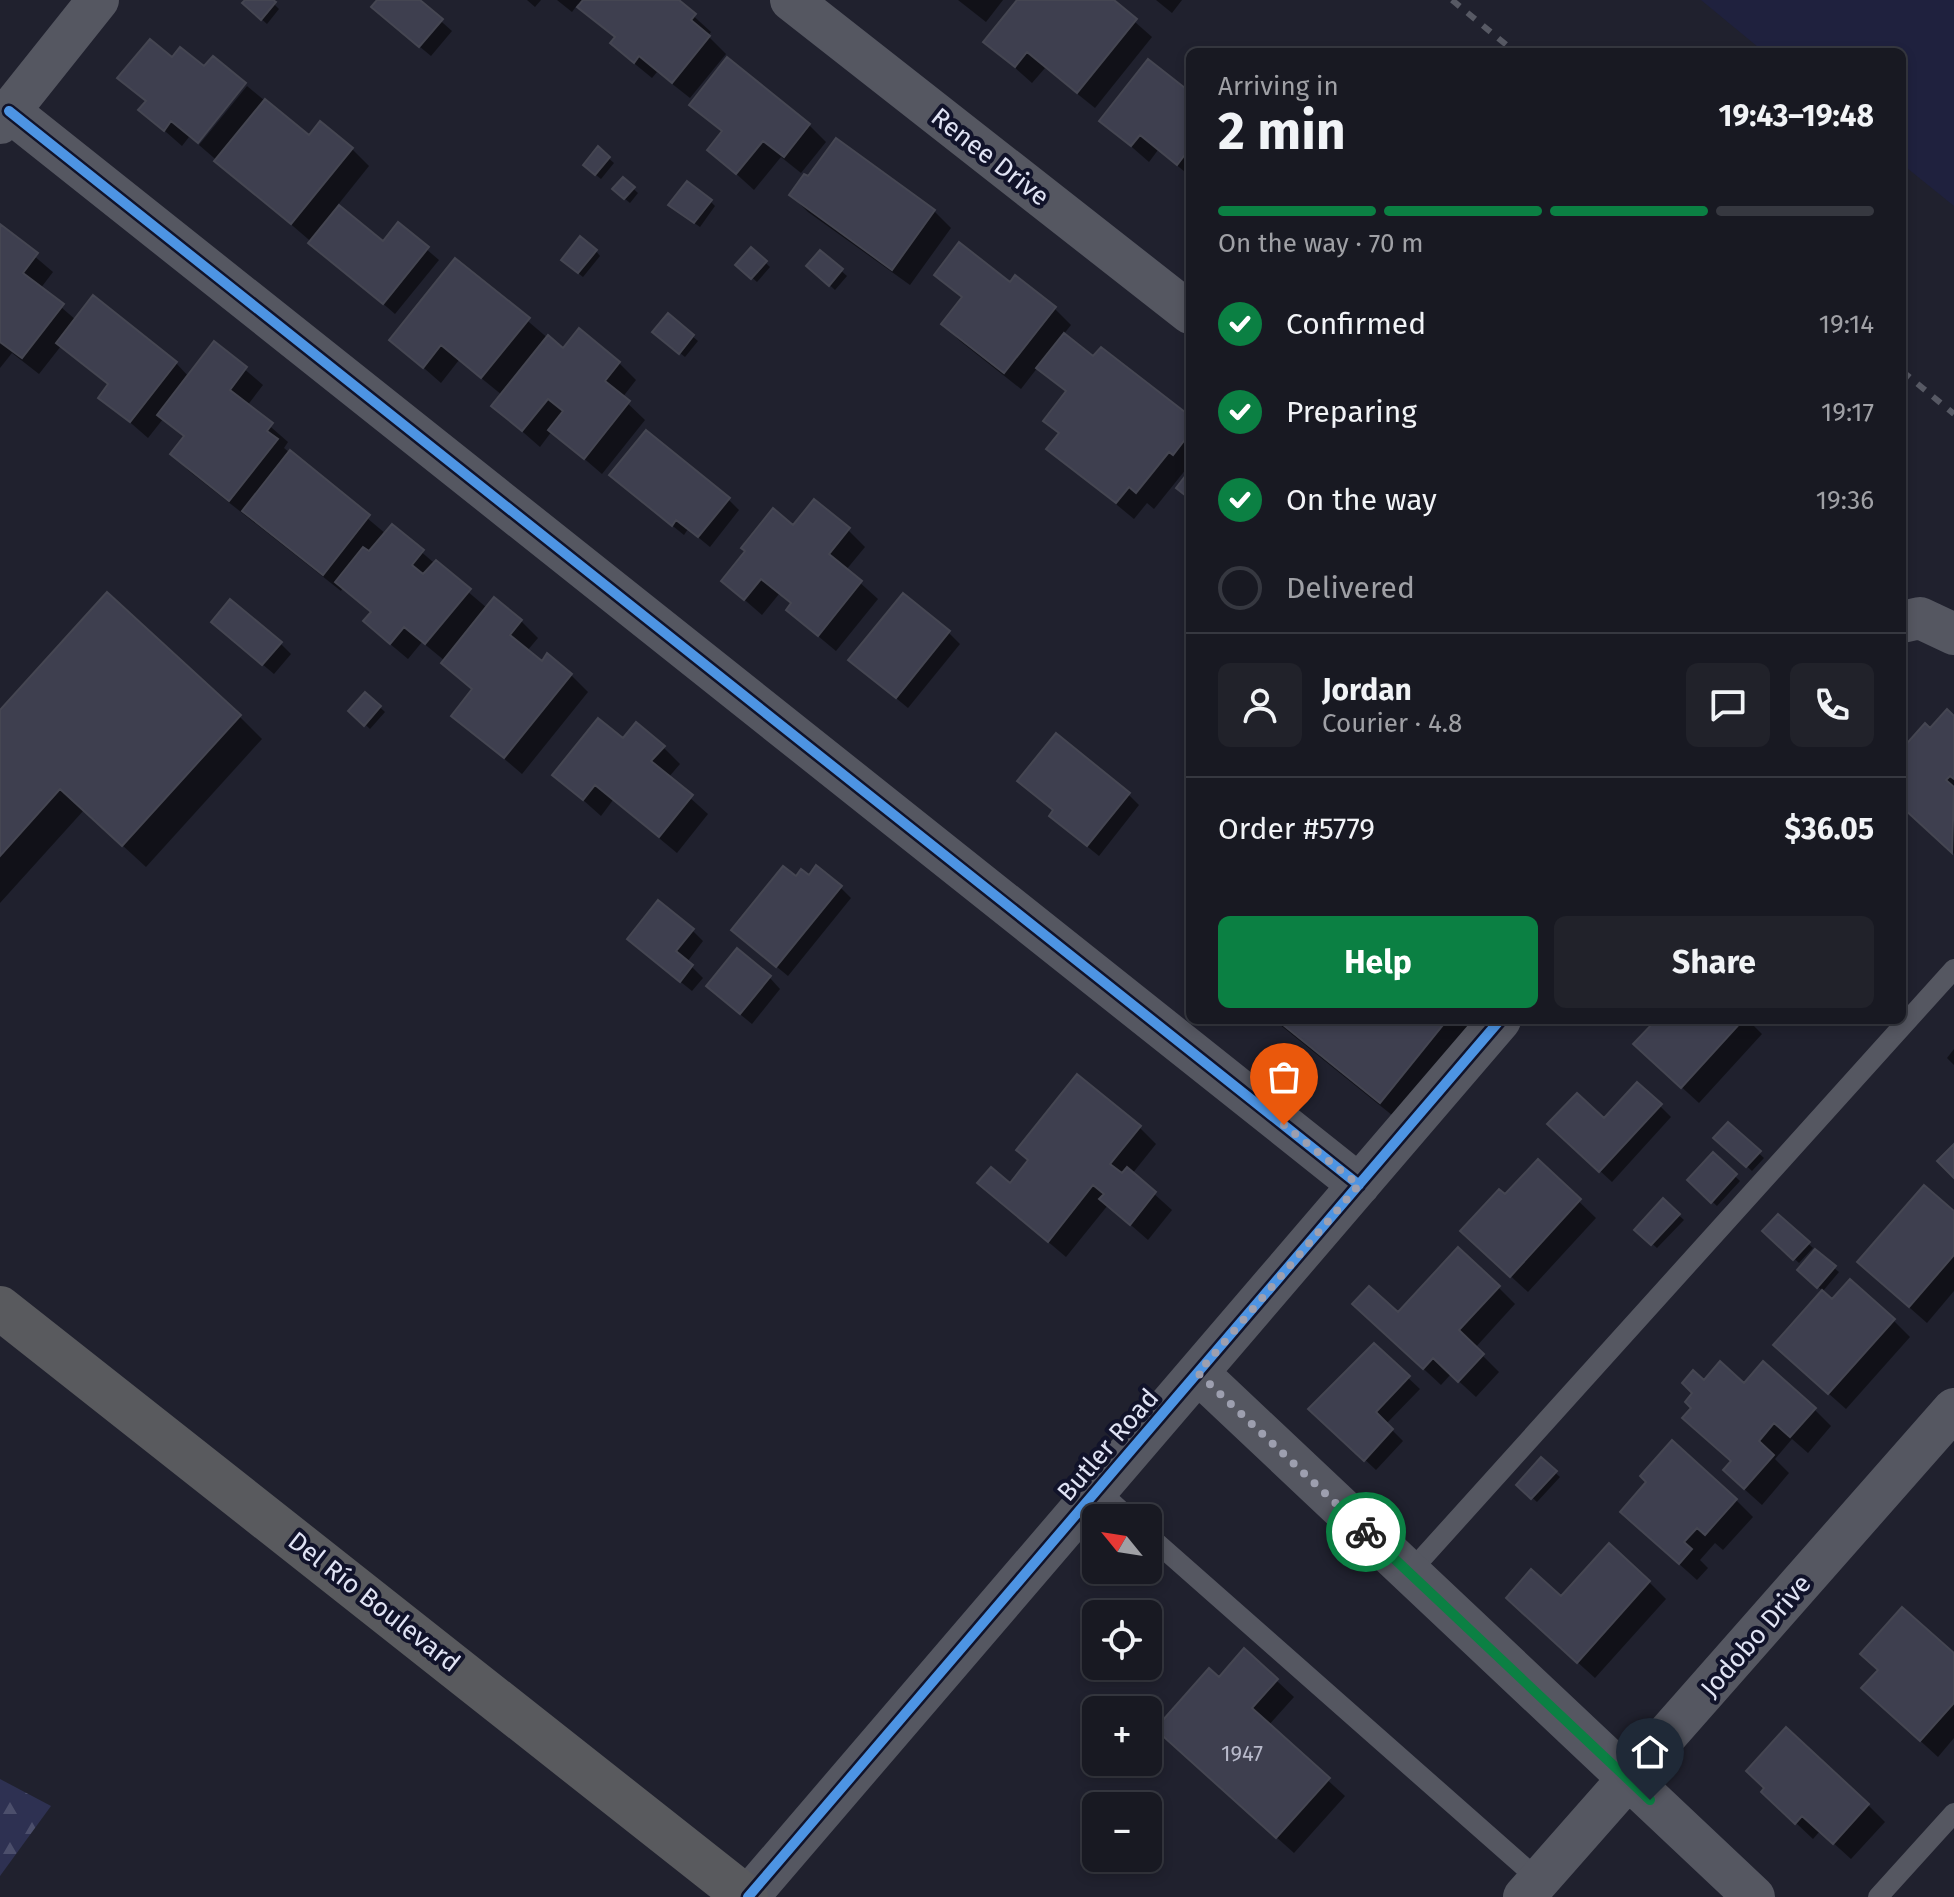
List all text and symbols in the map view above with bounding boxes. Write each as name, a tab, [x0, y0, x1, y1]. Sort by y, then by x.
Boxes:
text: Arriving in	[1218, 71, 1339, 102]
text: 19:43–19:48	[1719, 98, 1874, 134]
text: 2 min	[1218, 100, 1346, 163]
street label: Renee Drive	[925, 101, 1055, 213]
text: On the way · 70 m	[1218, 228, 1424, 259]
icon: check	[1218, 302, 1262, 346]
text: Confirmed	[1286, 306, 1426, 342]
text: 19:14	[1819, 309, 1874, 340]
icon: check	[1218, 390, 1262, 434]
text: Preparing	[1286, 394, 1417, 430]
text: 19:17	[1821, 397, 1874, 428]
icon: check	[1218, 478, 1262, 522]
text: On the way	[1286, 482, 1437, 518]
text: 19:36	[1816, 485, 1874, 516]
text: Delivered	[1286, 570, 1415, 606]
button: person	[1218, 663, 1302, 747]
button: chat	[1686, 663, 1770, 747]
button: phone	[1790, 663, 1874, 747]
text: Jordan	[1322, 672, 1412, 708]
text: Courier · 4.8	[1322, 708, 1462, 739]
text: Order #5779	[1218, 811, 1375, 847]
text: $36.05	[1785, 811, 1874, 847]
button: Help	[1218, 916, 1538, 1008]
button: Share	[1554, 916, 1874, 1008]
pin	[1250, 1043, 1318, 1125]
icon: bag	[1262, 1055, 1306, 1099]
street label: Butler Road	[1051, 1383, 1165, 1507]
courier	[1326, 1492, 1406, 1572]
north arrow	[1082, 1504, 1162, 1584]
map controls	[1082, 1504, 1162, 1872]
icon: bike	[1344, 1510, 1388, 1554]
street label: Del Río Boulevard	[282, 1525, 466, 1679]
street label: Jodobo Drive	[1694, 1568, 1818, 1704]
button: locate	[1082, 1600, 1162, 1680]
button: +	[1082, 1696, 1162, 1776]
pin	[1616, 1718, 1684, 1800]
icon: home	[1628, 1730, 1672, 1774]
house number: 1947	[1221, 1740, 1263, 1767]
button: −	[1082, 1792, 1162, 1872]

